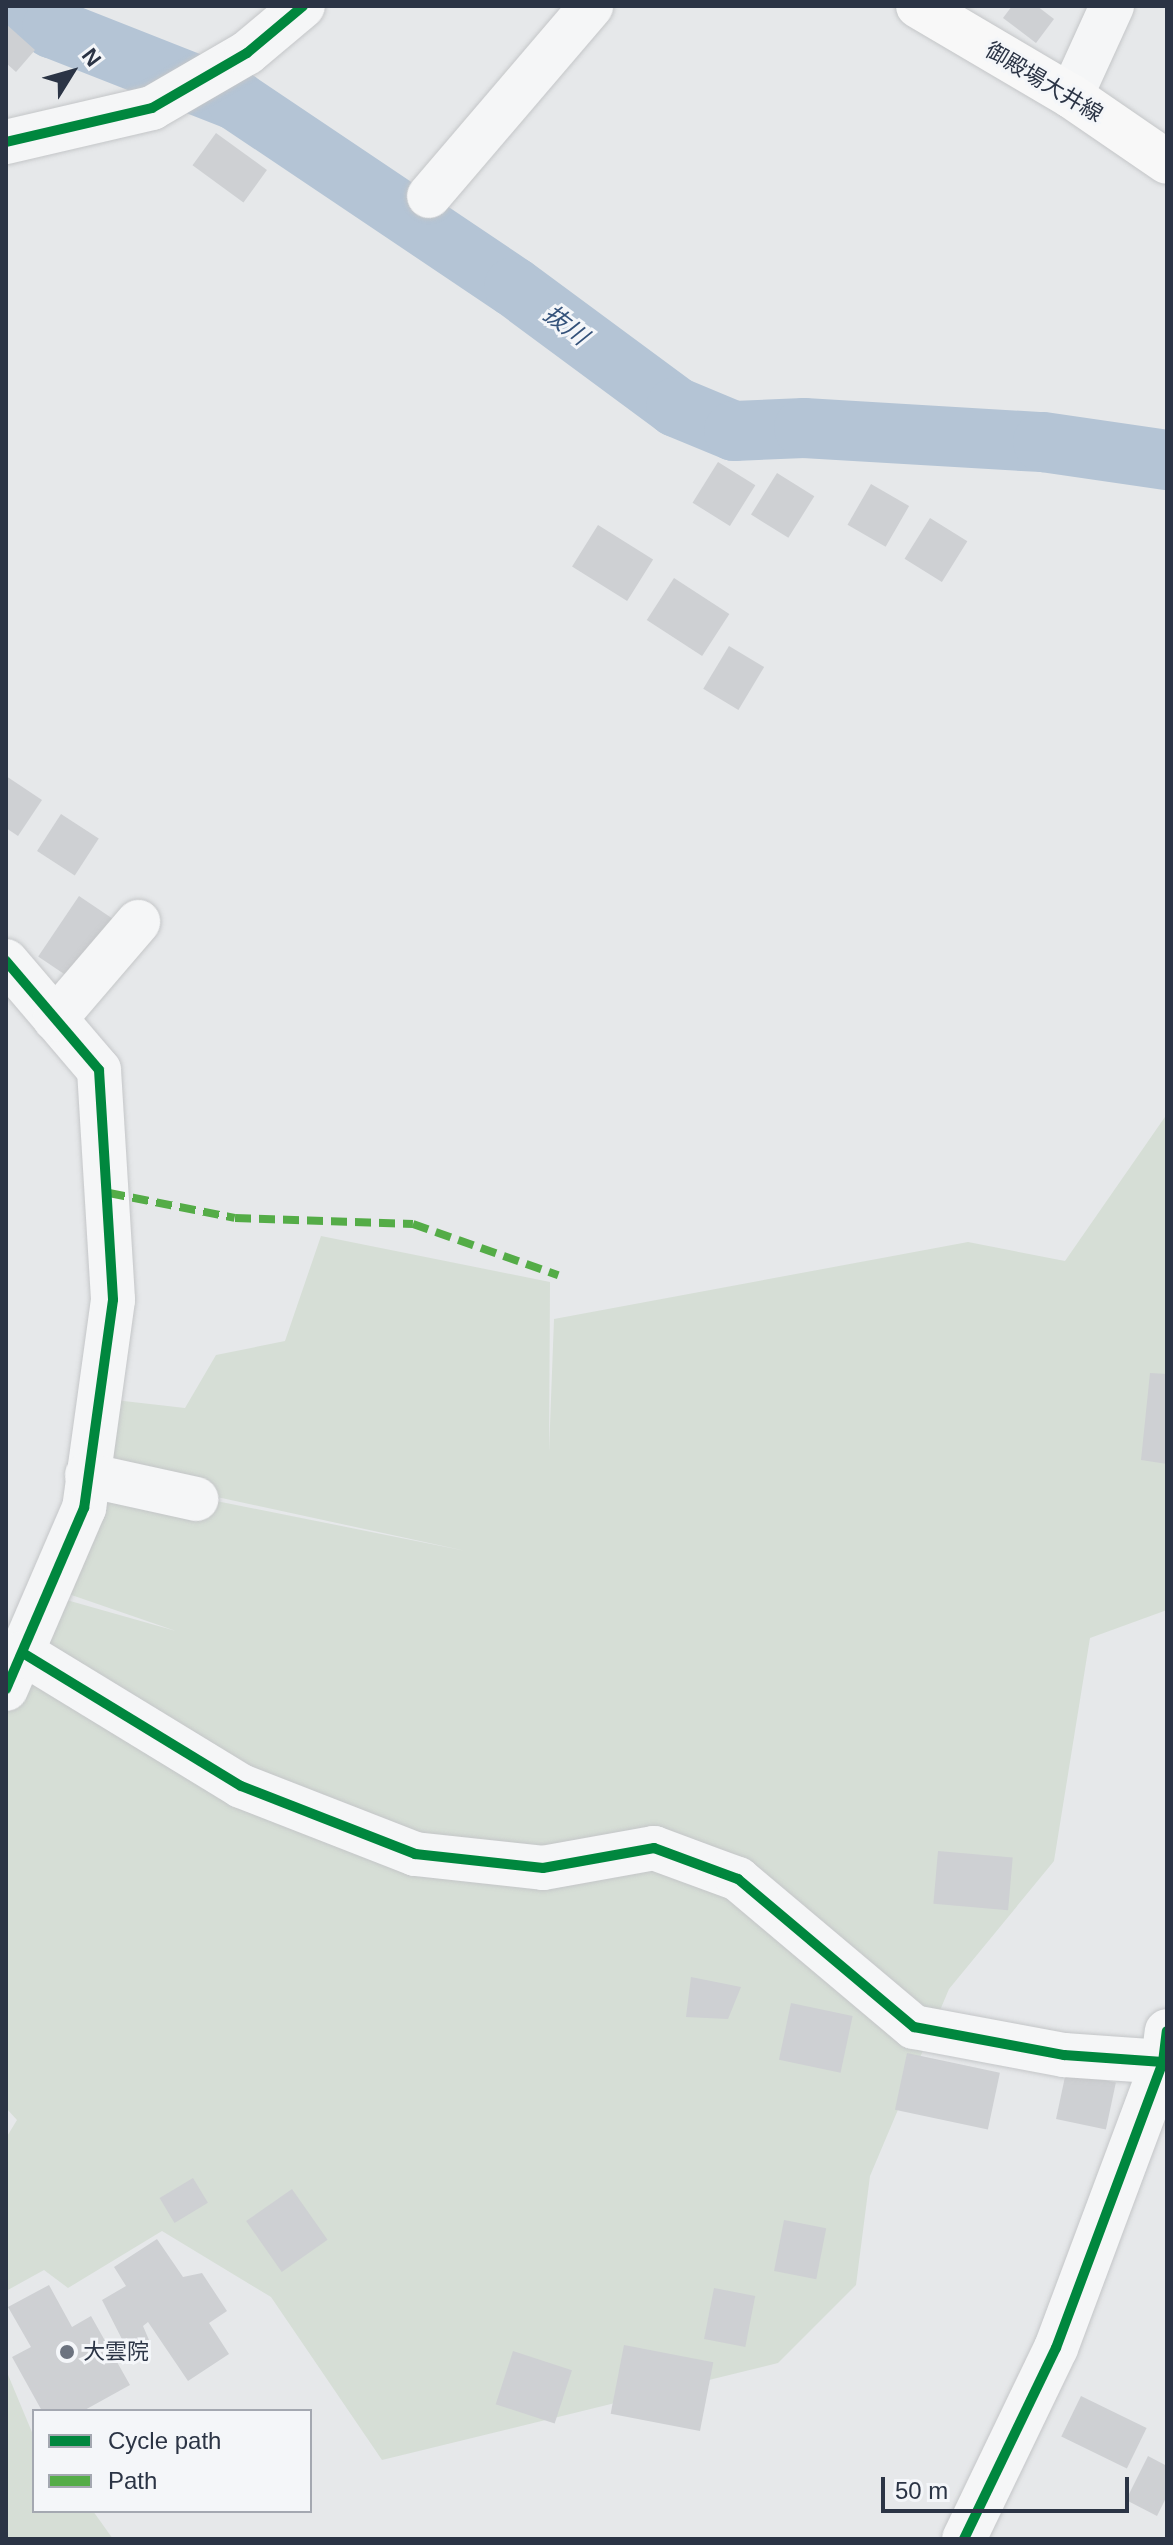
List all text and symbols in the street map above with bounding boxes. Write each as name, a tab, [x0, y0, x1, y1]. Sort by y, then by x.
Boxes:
north arrow	[32, 32, 112, 112]
street label: 御殿場大井線	[981, 37, 1107, 127]
text: N	[77, 43, 106, 71]
water label: 抜川	[538, 299, 594, 351]
place label: 大雲院	[83, 2339, 149, 2365]
marker: 大雲院	[58, 2343, 76, 2361]
legend	[32, 2409, 312, 2513]
text: Cycle path	[108, 2427, 221, 2454]
scale bar	[885, 2461, 1133, 2511]
text: Path	[108, 2467, 157, 2494]
text: 50 m	[895, 2477, 948, 2504]

